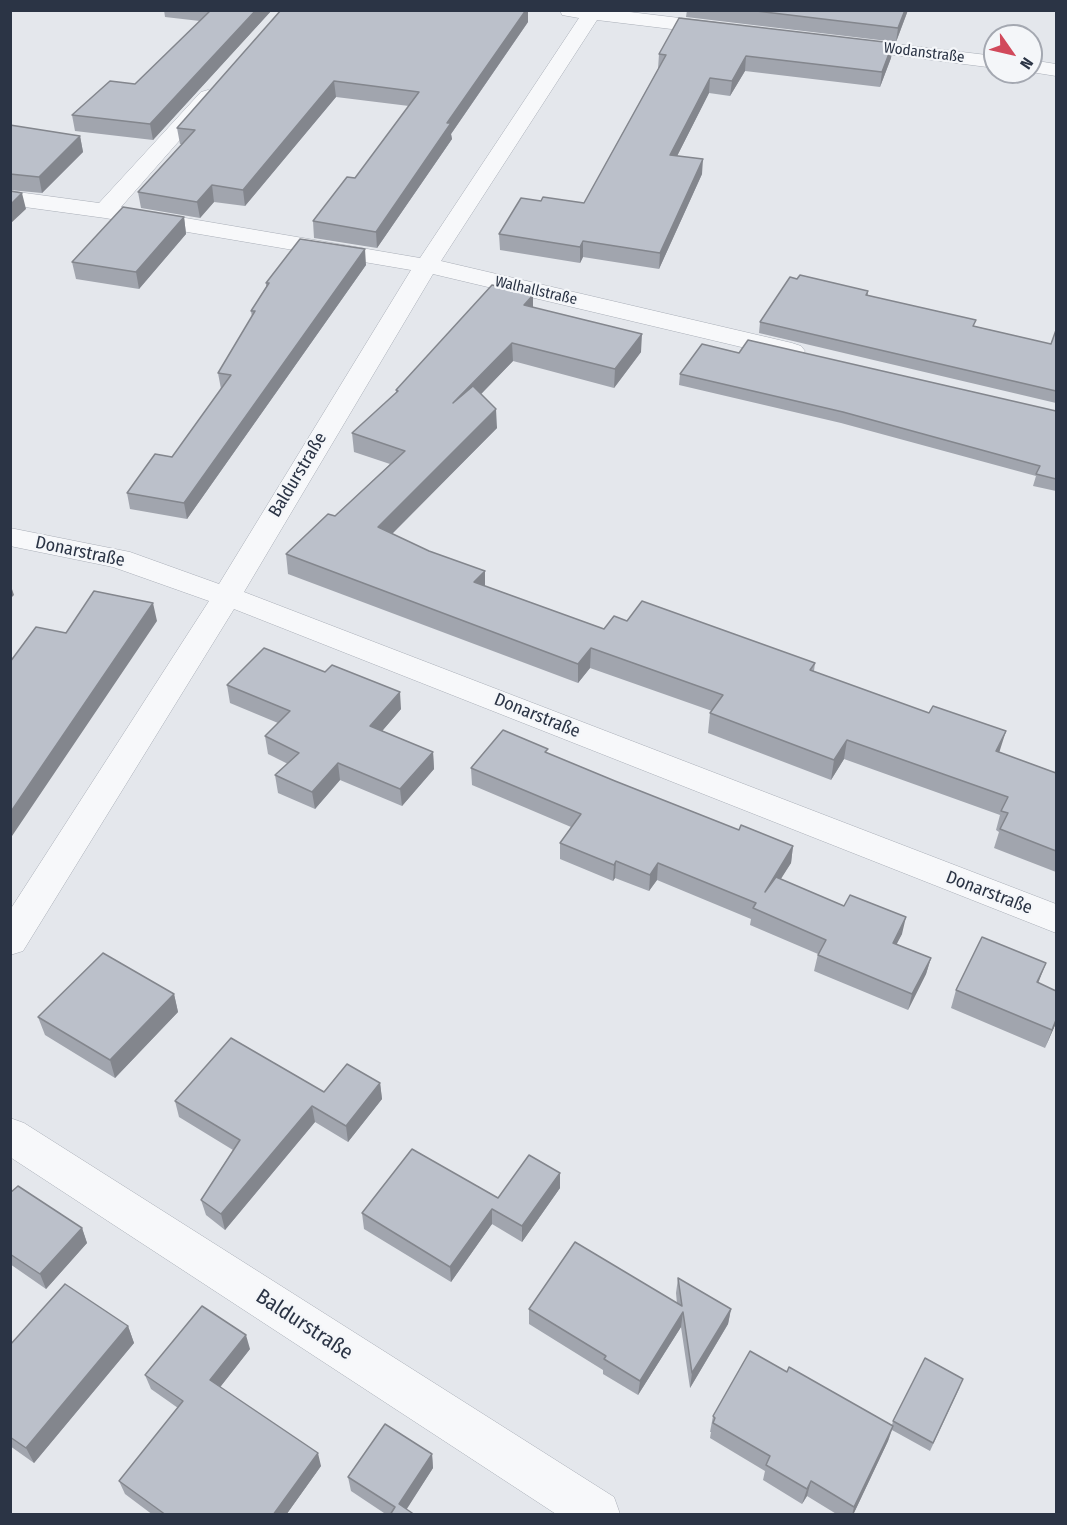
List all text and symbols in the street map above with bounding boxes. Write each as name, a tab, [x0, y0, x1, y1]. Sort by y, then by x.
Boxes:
north arrow	[983, 24, 1043, 84]
street label: Wodanstraße	[883, 39, 965, 67]
text: N	[1016, 54, 1037, 73]
street label: Walhallstraße	[493, 273, 579, 309]
street label: Baldurstraße	[264, 429, 332, 521]
street label: Donarstraße	[33, 532, 127, 572]
street label: Donarstraße	[491, 689, 583, 743]
street label: Donarstraße	[943, 867, 1035, 919]
street label: Baldurstraße	[251, 1284, 357, 1366]

